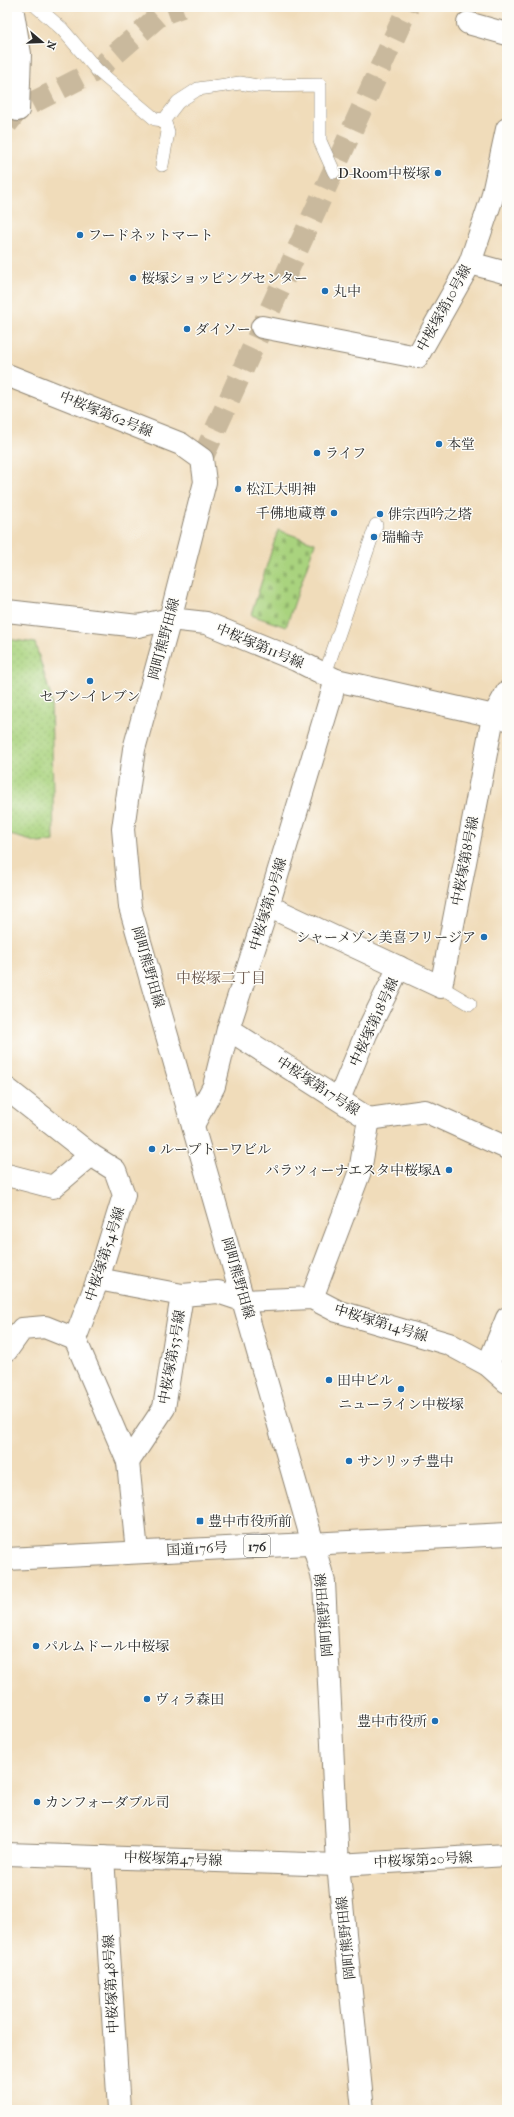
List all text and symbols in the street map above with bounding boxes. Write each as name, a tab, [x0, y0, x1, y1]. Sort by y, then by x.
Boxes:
north arrow	[22, 22, 62, 62]
text: N	[43, 39, 58, 52]
place label: D-Room中桜塚	[338, 165, 430, 182]
marker: D-Room中桜塚	[433, 168, 443, 178]
place label: フードネットマート	[88, 227, 213, 244]
marker: フードネットマート	[75, 230, 85, 240]
street label: 中桜塚第10号線	[413, 262, 475, 354]
place label: 桜塚ショッピングセンター	[141, 270, 308, 287]
marker: 桜塚ショッピングセンター	[128, 273, 138, 283]
place label: 丸中	[333, 283, 361, 300]
marker: 丸中	[320, 286, 330, 296]
place label: ダイソー	[195, 321, 251, 338]
marker: ダイソー	[182, 324, 192, 334]
street label: 中桜塚第62号線	[57, 388, 155, 440]
place label: 本堂	[447, 436, 475, 453]
marker: 本堂	[434, 439, 444, 449]
place label: ライフ	[325, 445, 366, 462]
marker: ライフ	[312, 448, 322, 458]
place label: 松江大明神	[246, 481, 316, 498]
marker: 松江大明神	[233, 484, 243, 494]
place label: 千佛地蔵尊	[256, 505, 326, 522]
place label: 俳宗西吟之塔	[388, 506, 472, 523]
marker: 千佛地蔵尊	[329, 508, 339, 518]
marker: 俳宗西吟之塔	[375, 509, 385, 519]
place label: 瑞輪寺	[382, 529, 424, 546]
marker: 瑞輪寺	[369, 532, 379, 542]
street label: 岡町熊野田線	[145, 596, 183, 682]
street label: 中桜塚第11号線	[213, 620, 307, 672]
marker: セブン-イレブン	[85, 676, 95, 686]
place label: セブン-イレブン	[40, 688, 140, 705]
street label: 中桜塚第8号線	[448, 815, 482, 907]
street label: 中桜塚第19号線	[246, 855, 290, 953]
street label: 岡町熊野田線	[128, 924, 168, 1010]
place label: シャーメゾン美喜フリージア	[296, 929, 476, 946]
marker: シャーメゾン美喜フリージア	[479, 932, 489, 942]
district label: 中桜塚二丁目	[176, 969, 266, 987]
street label: 中桜塚第18号線	[346, 975, 402, 1069]
street label: 中桜塚第17号線	[273, 1053, 363, 1119]
place label: ループトーワビル	[160, 1141, 271, 1158]
marker: ループトーワビル	[147, 1144, 157, 1154]
place label: パラツィーナエスタ中桜塚A	[265, 1162, 442, 1179]
marker: パラツィーナエスタ中桜塚A	[444, 1165, 454, 1175]
street label: 中桜塚第54号線	[82, 1205, 128, 1303]
street label: 岡町熊野田線	[218, 1235, 258, 1321]
street label: 中桜塚第14号線	[332, 1301, 430, 1345]
street label: 中桜塚第53号線	[155, 1308, 189, 1406]
place label: 田中ビル	[337, 1372, 393, 1389]
marker: 田中ビル	[324, 1375, 334, 1385]
marker: ニューライン中桜塚	[396, 1384, 406, 1394]
place label: ニューライン中桜塚	[338, 1396, 464, 1413]
place label: サンリッチ豊中	[357, 1453, 454, 1470]
marker: サンリッチ豊中	[344, 1456, 354, 1466]
place label: 豊中市役所前	[208, 1513, 292, 1530]
marker: 豊中市役所前	[195, 1516, 205, 1526]
road number: 176	[244, 1535, 270, 1557]
street label: 国道176号	[166, 1539, 228, 1559]
street label: 岡町熊野田線	[312, 1572, 336, 1658]
place label: パルムドール中桜塚	[44, 1638, 169, 1655]
marker: パルムドール中桜塚	[31, 1641, 41, 1651]
place label: ヴィラ森田	[155, 1691, 224, 1708]
marker: ヴィラ森田	[142, 1694, 152, 1704]
place label: 豊中市役所	[357, 1713, 427, 1730]
marker: 豊中市役所	[430, 1716, 440, 1726]
place label: カンフォーダブル司	[45, 1794, 170, 1811]
marker: カンフォーダブル司	[32, 1797, 42, 1807]
street label: 中桜塚第47号線	[123, 1849, 223, 1869]
street label: 中桜塚第20号線	[373, 1849, 473, 1871]
street label: 岡町熊野田線	[333, 1895, 359, 1981]
street label: 中桜塚第48号線	[100, 1934, 122, 2034]

